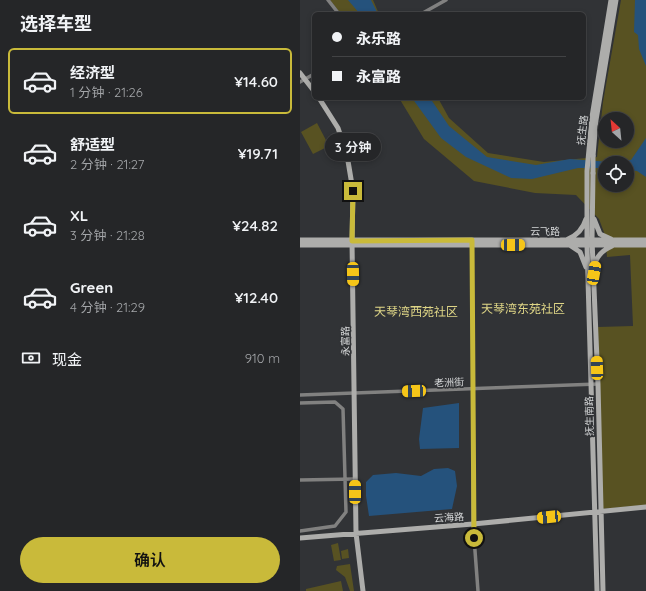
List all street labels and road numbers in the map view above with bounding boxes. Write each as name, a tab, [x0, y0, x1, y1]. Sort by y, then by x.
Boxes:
street label: 抚生路	[574, 114, 591, 146]
street label: 云飞路	[530, 225, 560, 238]
street label: 永富路	[339, 326, 352, 356]
street label: 老洲街	[434, 375, 464, 390]
street label: 抚生南路	[583, 396, 596, 436]
street label: 云海路	[434, 510, 464, 525]

